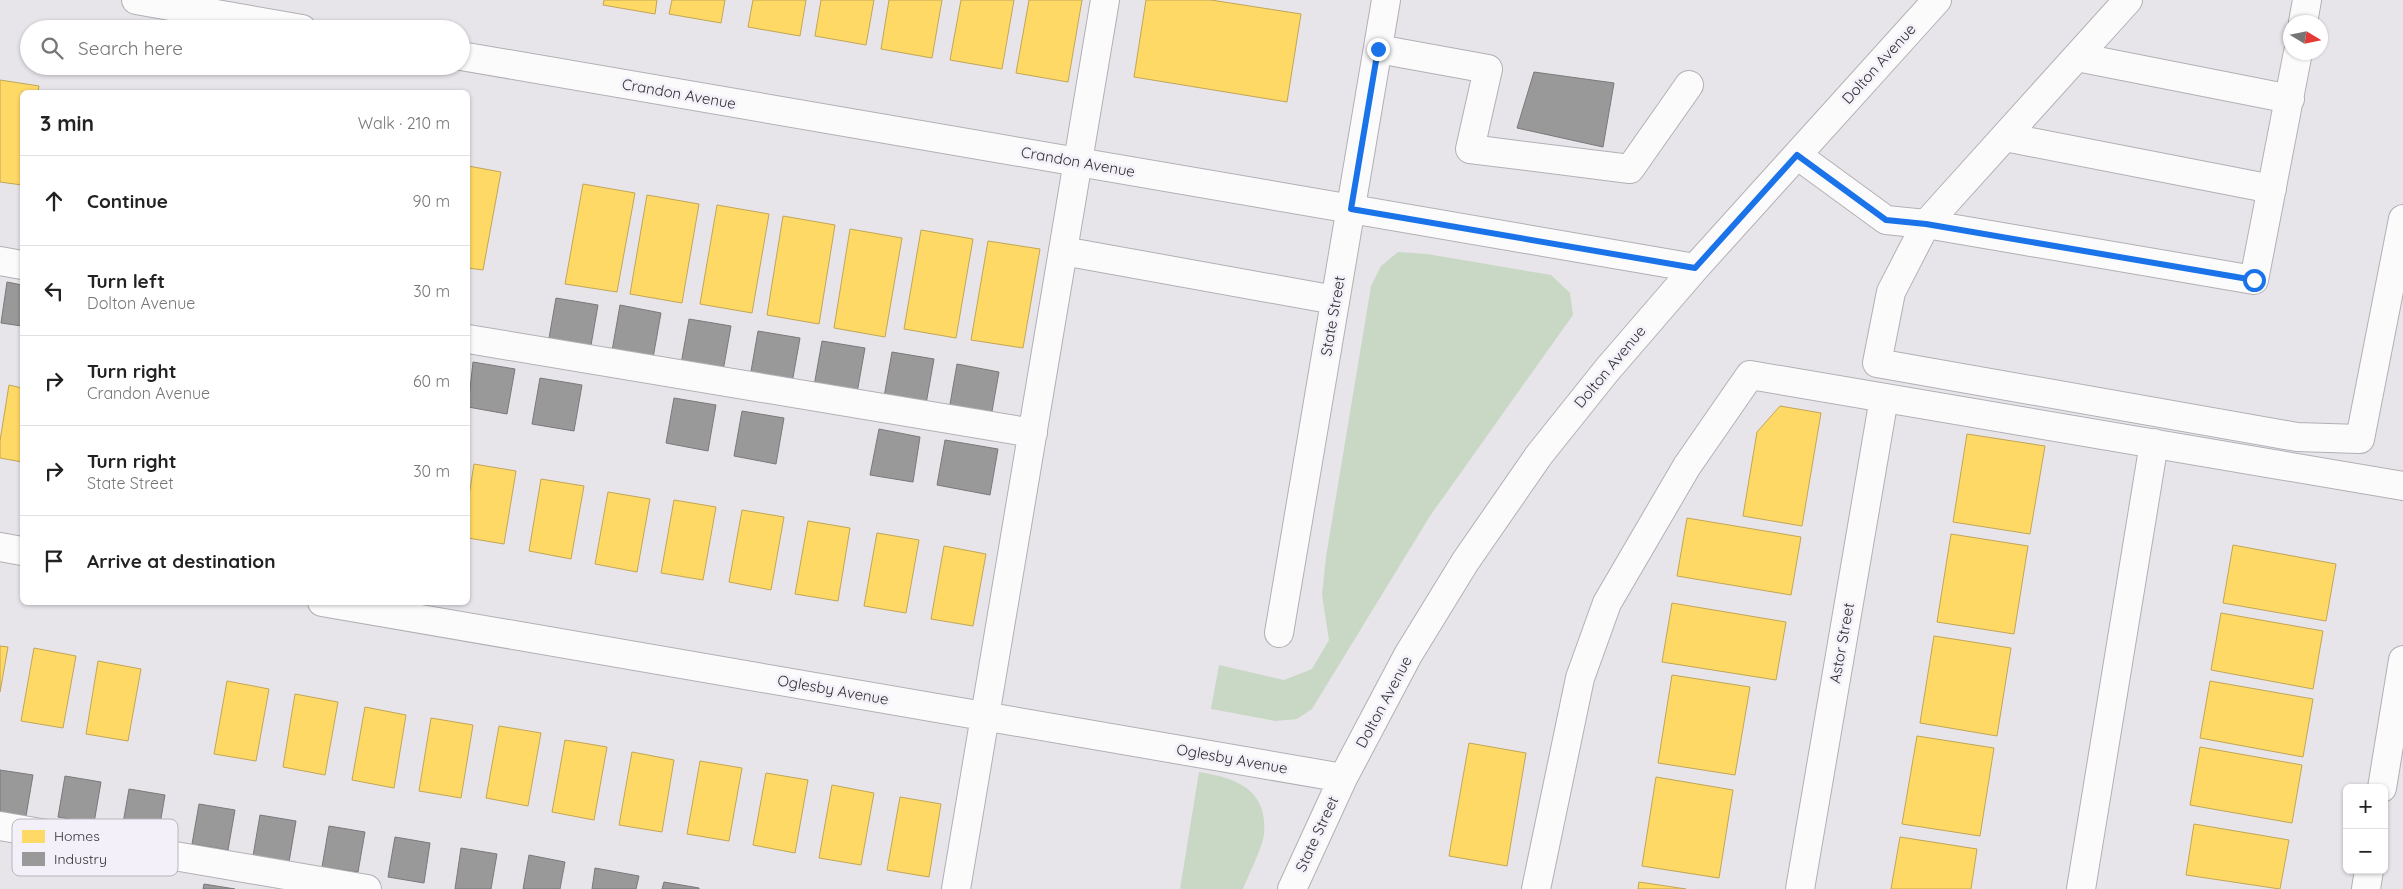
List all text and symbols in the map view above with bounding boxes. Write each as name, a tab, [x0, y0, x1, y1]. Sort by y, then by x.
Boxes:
north arrow	[2283, 15, 2328, 60]
search box	[20, 20, 470, 75]
street label: Dolton Avenue	[1838, 20, 1920, 108]
icon: search	[38, 34, 66, 62]
text: Search here	[78, 36, 183, 60]
route end	[1367, 38, 1390, 61]
street label: Crandon Avenue	[621, 74, 738, 113]
text: 3 min	[40, 110, 94, 136]
text: Walk · 210 m	[358, 113, 450, 133]
street label: Crandon Avenue	[1020, 142, 1137, 181]
icon: ahead	[40, 187, 68, 215]
text: Continue	[87, 189, 168, 213]
text: 90 m	[413, 191, 450, 211]
text: Turn left	[87, 269, 165, 293]
route start	[2243, 269, 2266, 292]
street label: State Street	[1316, 274, 1349, 358]
icon: left	[40, 277, 68, 305]
text: 30 m	[413, 281, 450, 301]
text: Dolton Avenue	[87, 293, 195, 313]
street label: Dolton Avenue	[1570, 322, 1650, 412]
text: Turn right	[87, 359, 176, 383]
icon: right	[40, 367, 68, 395]
text: 60 m	[413, 371, 450, 391]
text: Crandon Avenue	[87, 383, 210, 403]
text: Turn right	[87, 449, 176, 473]
icon: right	[40, 457, 68, 485]
text: 30 m	[413, 461, 450, 481]
text: State Street	[87, 473, 174, 493]
icon: arrive	[40, 547, 68, 575]
text: Arrive at destination	[87, 549, 276, 573]
street label: Astor Street	[1825, 601, 1858, 685]
street label: Dolton Avenue	[1351, 652, 1416, 751]
street label: Oglesby Avenue	[776, 670, 890, 709]
street label: Oglesby Avenue	[1175, 739, 1289, 778]
map controls	[2343, 784, 2388, 874]
button: +	[2343, 784, 2388, 829]
street label: State Street	[1291, 793, 1342, 875]
legend	[12, 819, 178, 876]
text: Homes	[54, 827, 100, 845]
button: −	[2343, 829, 2388, 874]
text: Industry	[54, 850, 107, 868]

